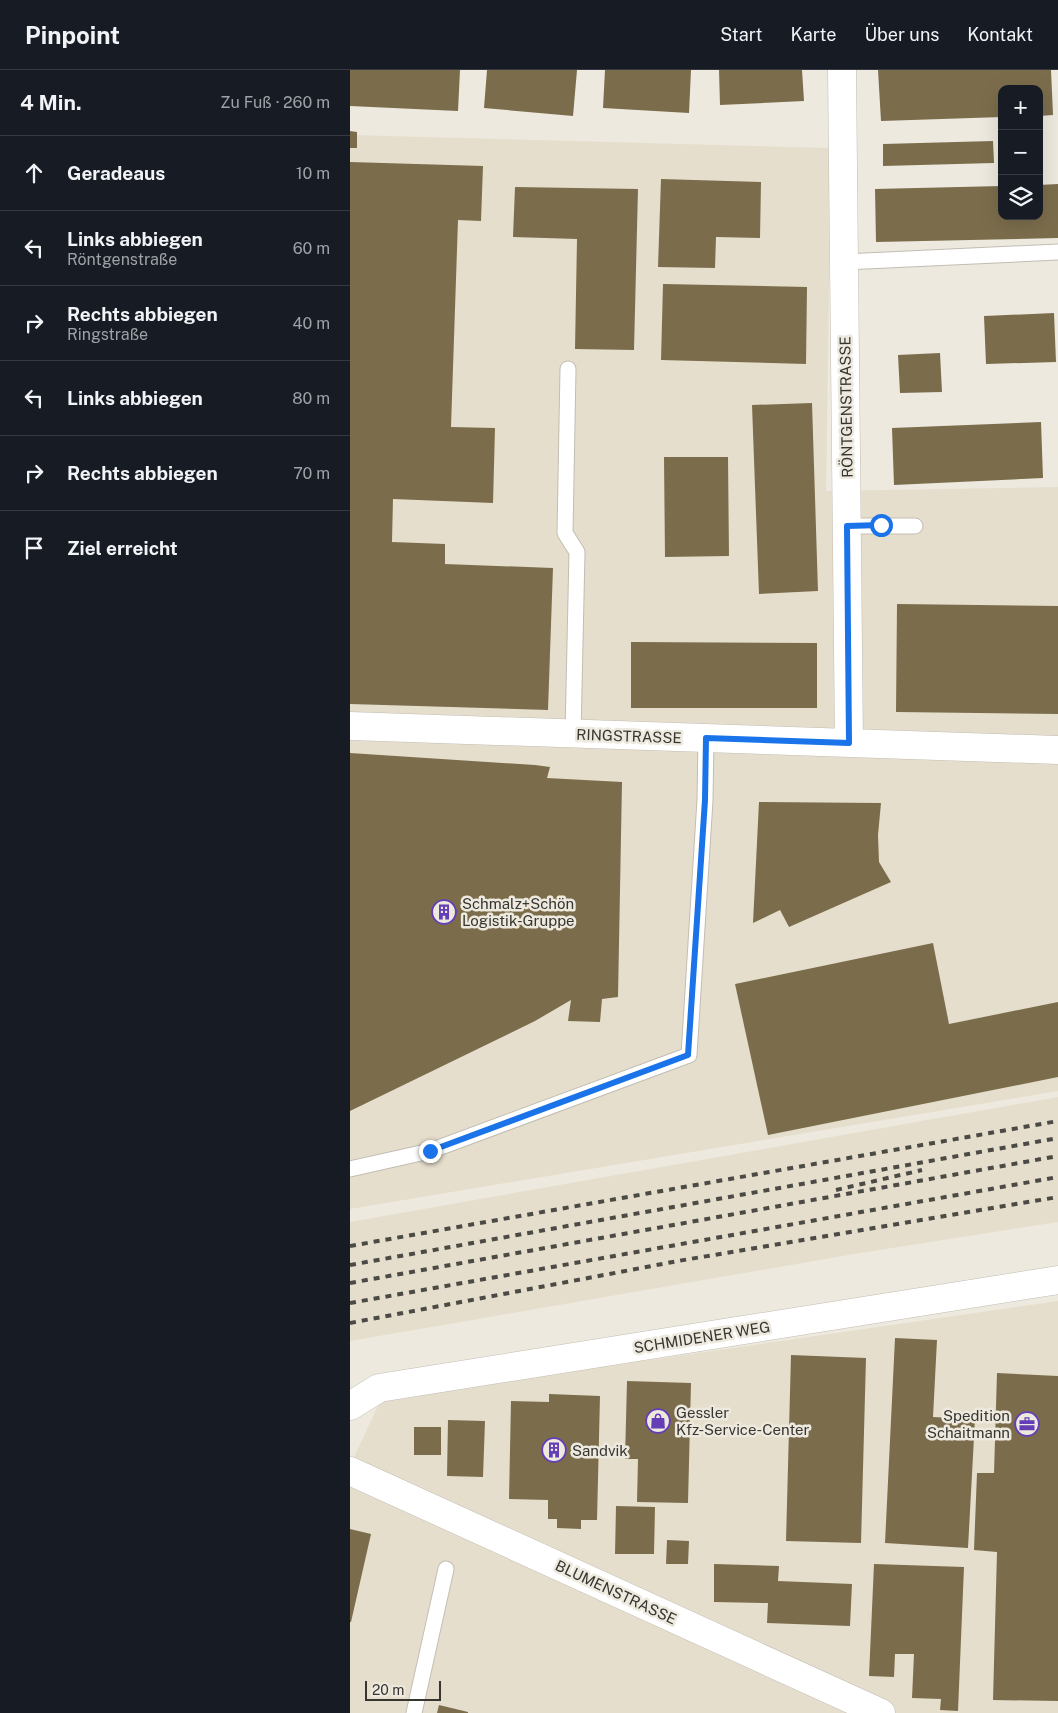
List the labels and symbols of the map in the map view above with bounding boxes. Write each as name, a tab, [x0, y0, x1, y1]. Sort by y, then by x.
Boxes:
street label: RÖNTGENSTRASSE	[835, 336, 856, 478]
route start	[870, 514, 893, 537]
street label: RINGSTRASSE	[576, 726, 682, 746]
place label: Schmalz+Schön Logistik-Gruppe	[462, 895, 575, 929]
building icon: Schmalz+Schön Logistik-Gruppe	[431, 899, 457, 925]
route end	[419, 1140, 442, 1163]
street label: SCHMIDENER WEG	[633, 1318, 771, 1356]
place label: Gessler Kfz-Service-Center	[676, 1404, 810, 1438]
place label: Spedition Schaitmann	[927, 1407, 1010, 1441]
shop icon: Gessler Kfz-Service-Center	[645, 1408, 671, 1434]
office icon: Spedition Schaitmann	[1014, 1411, 1040, 1437]
building icon: Sandvik	[541, 1437, 567, 1463]
place label: Sandvik	[572, 1442, 628, 1459]
street label: BLUMENSTRASSE	[553, 1556, 679, 1628]
scale bar	[365, 1678, 441, 1701]

